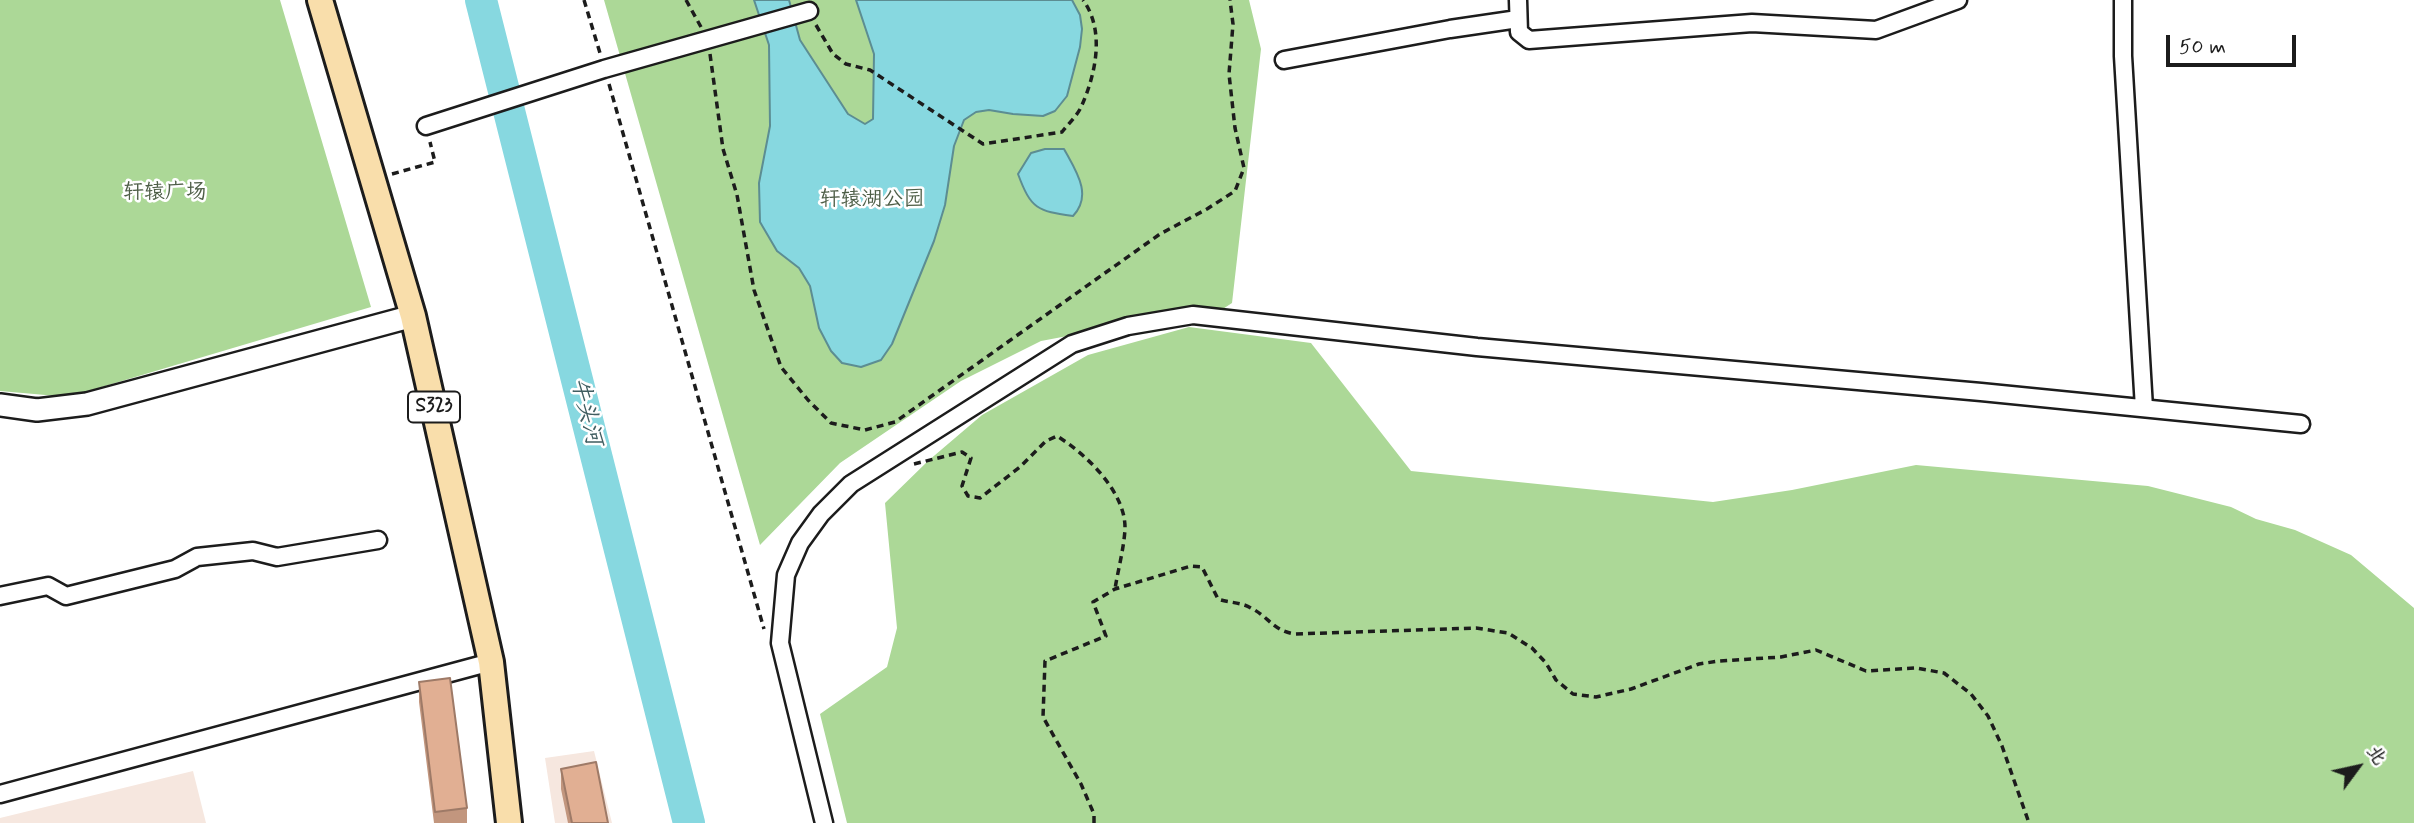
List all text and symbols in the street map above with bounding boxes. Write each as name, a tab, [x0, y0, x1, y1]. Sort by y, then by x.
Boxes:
scale bar	[2169, 21, 2298, 65]
text: 50 m	[2179, 33, 2226, 61]
park label: 轩辕广场	[123, 181, 207, 207]
park label: 轩辕湖公园	[820, 188, 924, 214]
water label: 牛头河	[563, 375, 607, 449]
road number: S323	[408, 392, 460, 422]
north arrow	[2323, 732, 2393, 802]
text: 北	[2360, 741, 2392, 770]

